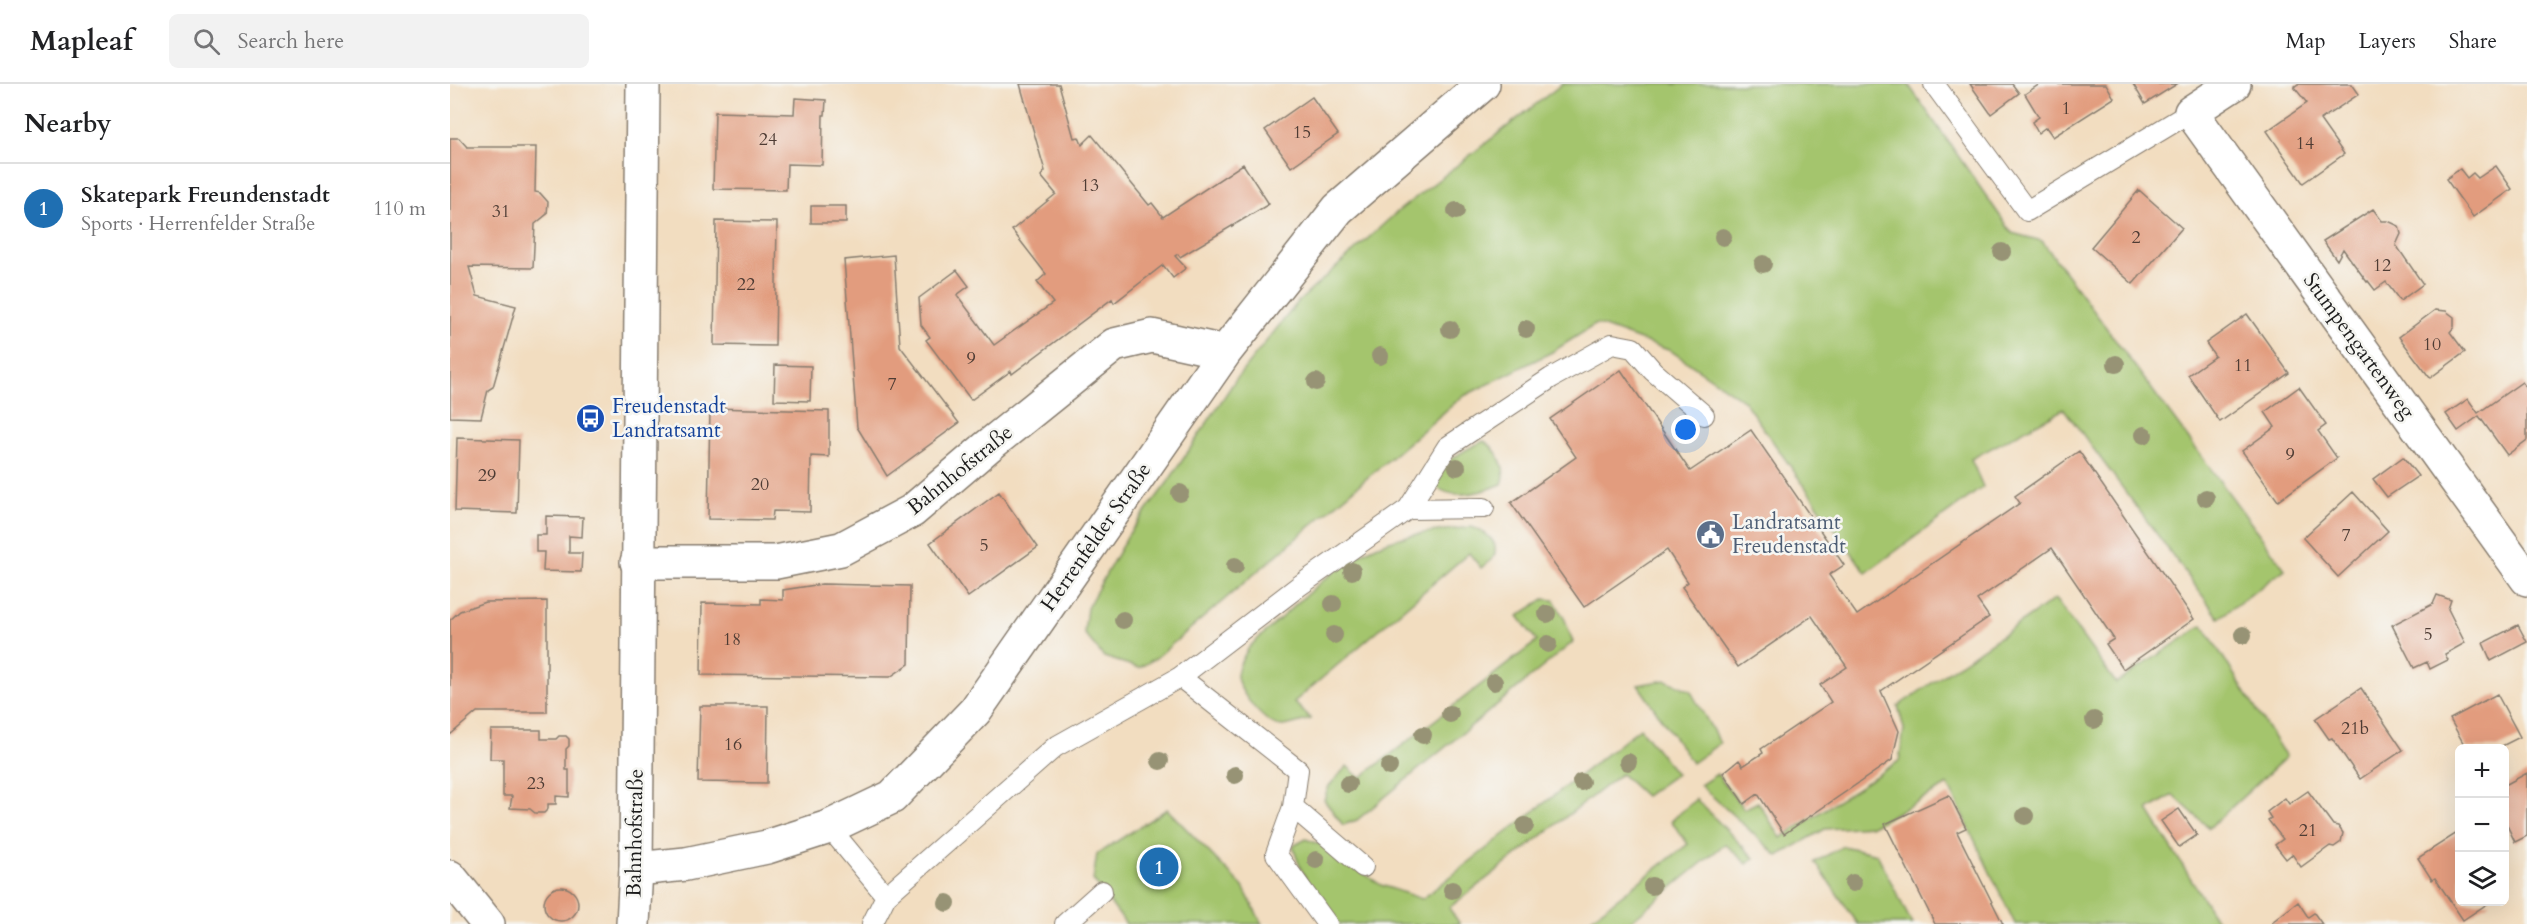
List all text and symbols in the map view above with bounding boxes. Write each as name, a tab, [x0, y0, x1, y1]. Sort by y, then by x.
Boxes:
search box	[169, 14, 589, 68]
text: Mapleaf	[30, 22, 133, 60]
icon: search	[190, 25, 223, 58]
text: Search here	[238, 26, 344, 56]
text: Map	[2286, 27, 2326, 56]
text: Layers	[2359, 27, 2416, 56]
text: Share	[2449, 27, 2497, 56]
house number: 1	[2061, 96, 2071, 121]
text: Nearby	[24, 106, 112, 141]
house number: 15	[1293, 120, 1311, 145]
house number: 24	[759, 127, 777, 152]
house number: 14	[2296, 131, 2314, 156]
house number: 13	[1081, 173, 1099, 198]
text: Skatepark Freundenstadt	[81, 180, 330, 210]
text: 1	[38, 195, 49, 222]
text: 110 m	[373, 195, 426, 222]
house number: 31	[492, 199, 510, 224]
text: Sports · Herrenfelder Straße	[81, 210, 315, 237]
house number: 2	[2131, 225, 2141, 250]
house number: 12	[2373, 253, 2391, 278]
street label: Stumpengartenweg	[2296, 267, 2422, 425]
house number: 22	[737, 272, 755, 297]
house number: 10	[2423, 332, 2441, 357]
house number: 9	[966, 346, 976, 371]
house number: 11	[2234, 353, 2252, 378]
house number: 7	[887, 372, 897, 397]
place label: Freudenstadt Landratsamt	[612, 392, 726, 445]
bus stop icon: Freudenstadt Landratsamt	[575, 402, 607, 434]
your location	[1671, 415, 1700, 444]
street label: Bahnhofstraße	[901, 418, 1019, 522]
house number: 9	[2285, 442, 2295, 467]
street label: Herrenfelder Straße	[1034, 457, 1158, 617]
house number: 29	[478, 463, 496, 488]
house number: 20	[751, 472, 769, 497]
place label: Landratsamt Freudenstadt	[1732, 508, 1846, 561]
public building icon: Landratsamt Freudenstadt	[1695, 518, 1727, 550]
house number: 7	[2341, 523, 2351, 548]
house number: 5	[979, 533, 989, 558]
house number: 5	[2423, 622, 2433, 647]
house number: 18	[723, 627, 741, 652]
house number: 21b	[2341, 716, 2369, 741]
house number: 16	[724, 732, 742, 757]
map controls	[2455, 744, 2509, 906]
button: +	[2455, 744, 2509, 798]
street label: Bahnhofstraße	[619, 768, 651, 898]
house number: 23	[527, 771, 545, 796]
button: −	[2455, 798, 2509, 852]
house number: 21	[2299, 818, 2317, 843]
pin: 1	[1140, 844, 1178, 890]
button: layers	[2455, 852, 2509, 906]

